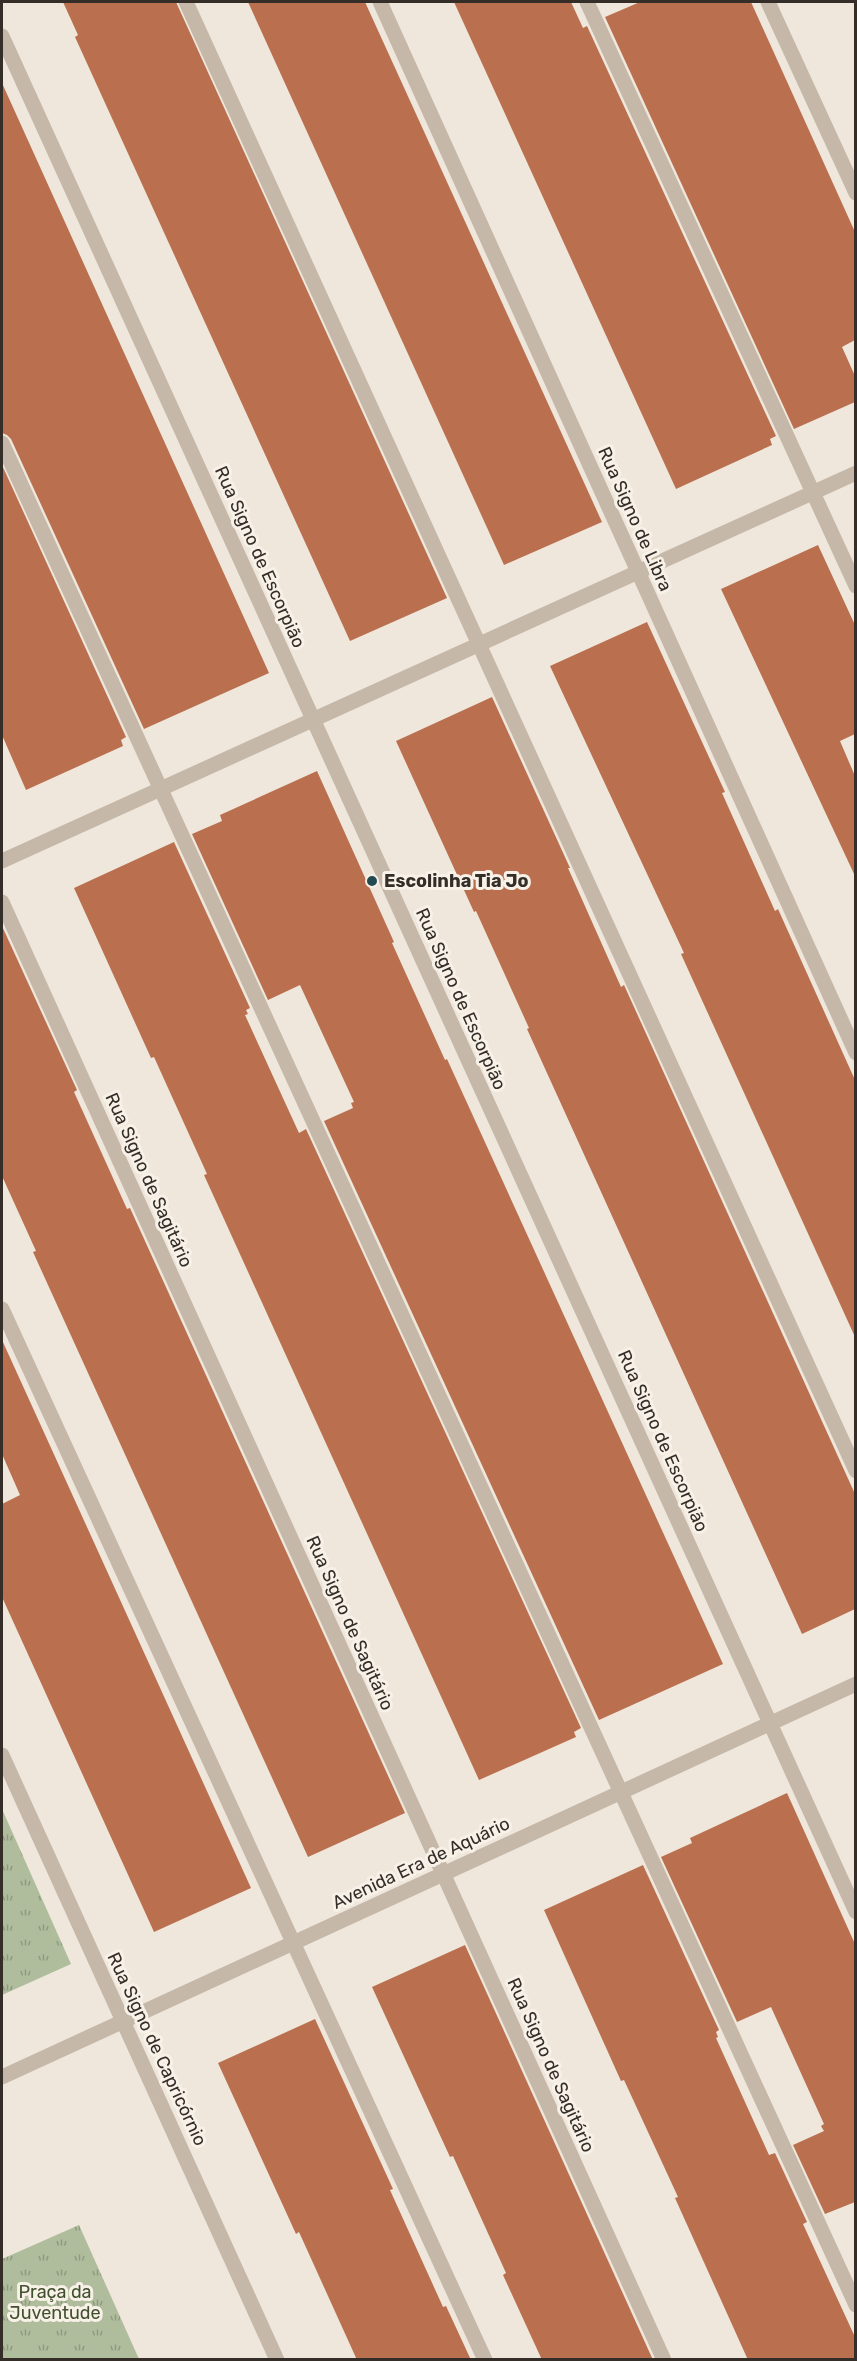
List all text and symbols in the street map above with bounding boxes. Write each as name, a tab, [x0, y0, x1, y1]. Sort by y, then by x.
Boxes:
street label: Rua Signo de Libra	[593, 443, 677, 595]
street label: Rua Signo de Escorpião	[210, 463, 310, 651]
place label: Escolinha Tia Jo	[384, 870, 529, 892]
marker: Escolinha Tia Jo	[365, 874, 379, 888]
street label: Rua Signo de Escorpião	[411, 905, 511, 1093]
street label: Rua Signo de Sagitário	[101, 1089, 197, 1271]
street label: Rua Signo de Escorpião	[613, 1347, 713, 1535]
street label: Rua Signo de Sagitário	[302, 1532, 398, 1714]
street label: Avenida Era de Aquário	[329, 1812, 513, 1914]
street label: Rua Signo de Capricórnio	[103, 1949, 211, 2149]
street label: Rua Signo de Sagitário	[503, 1974, 599, 2156]
park label: Praça da Juventude	[9, 2281, 101, 2324]

